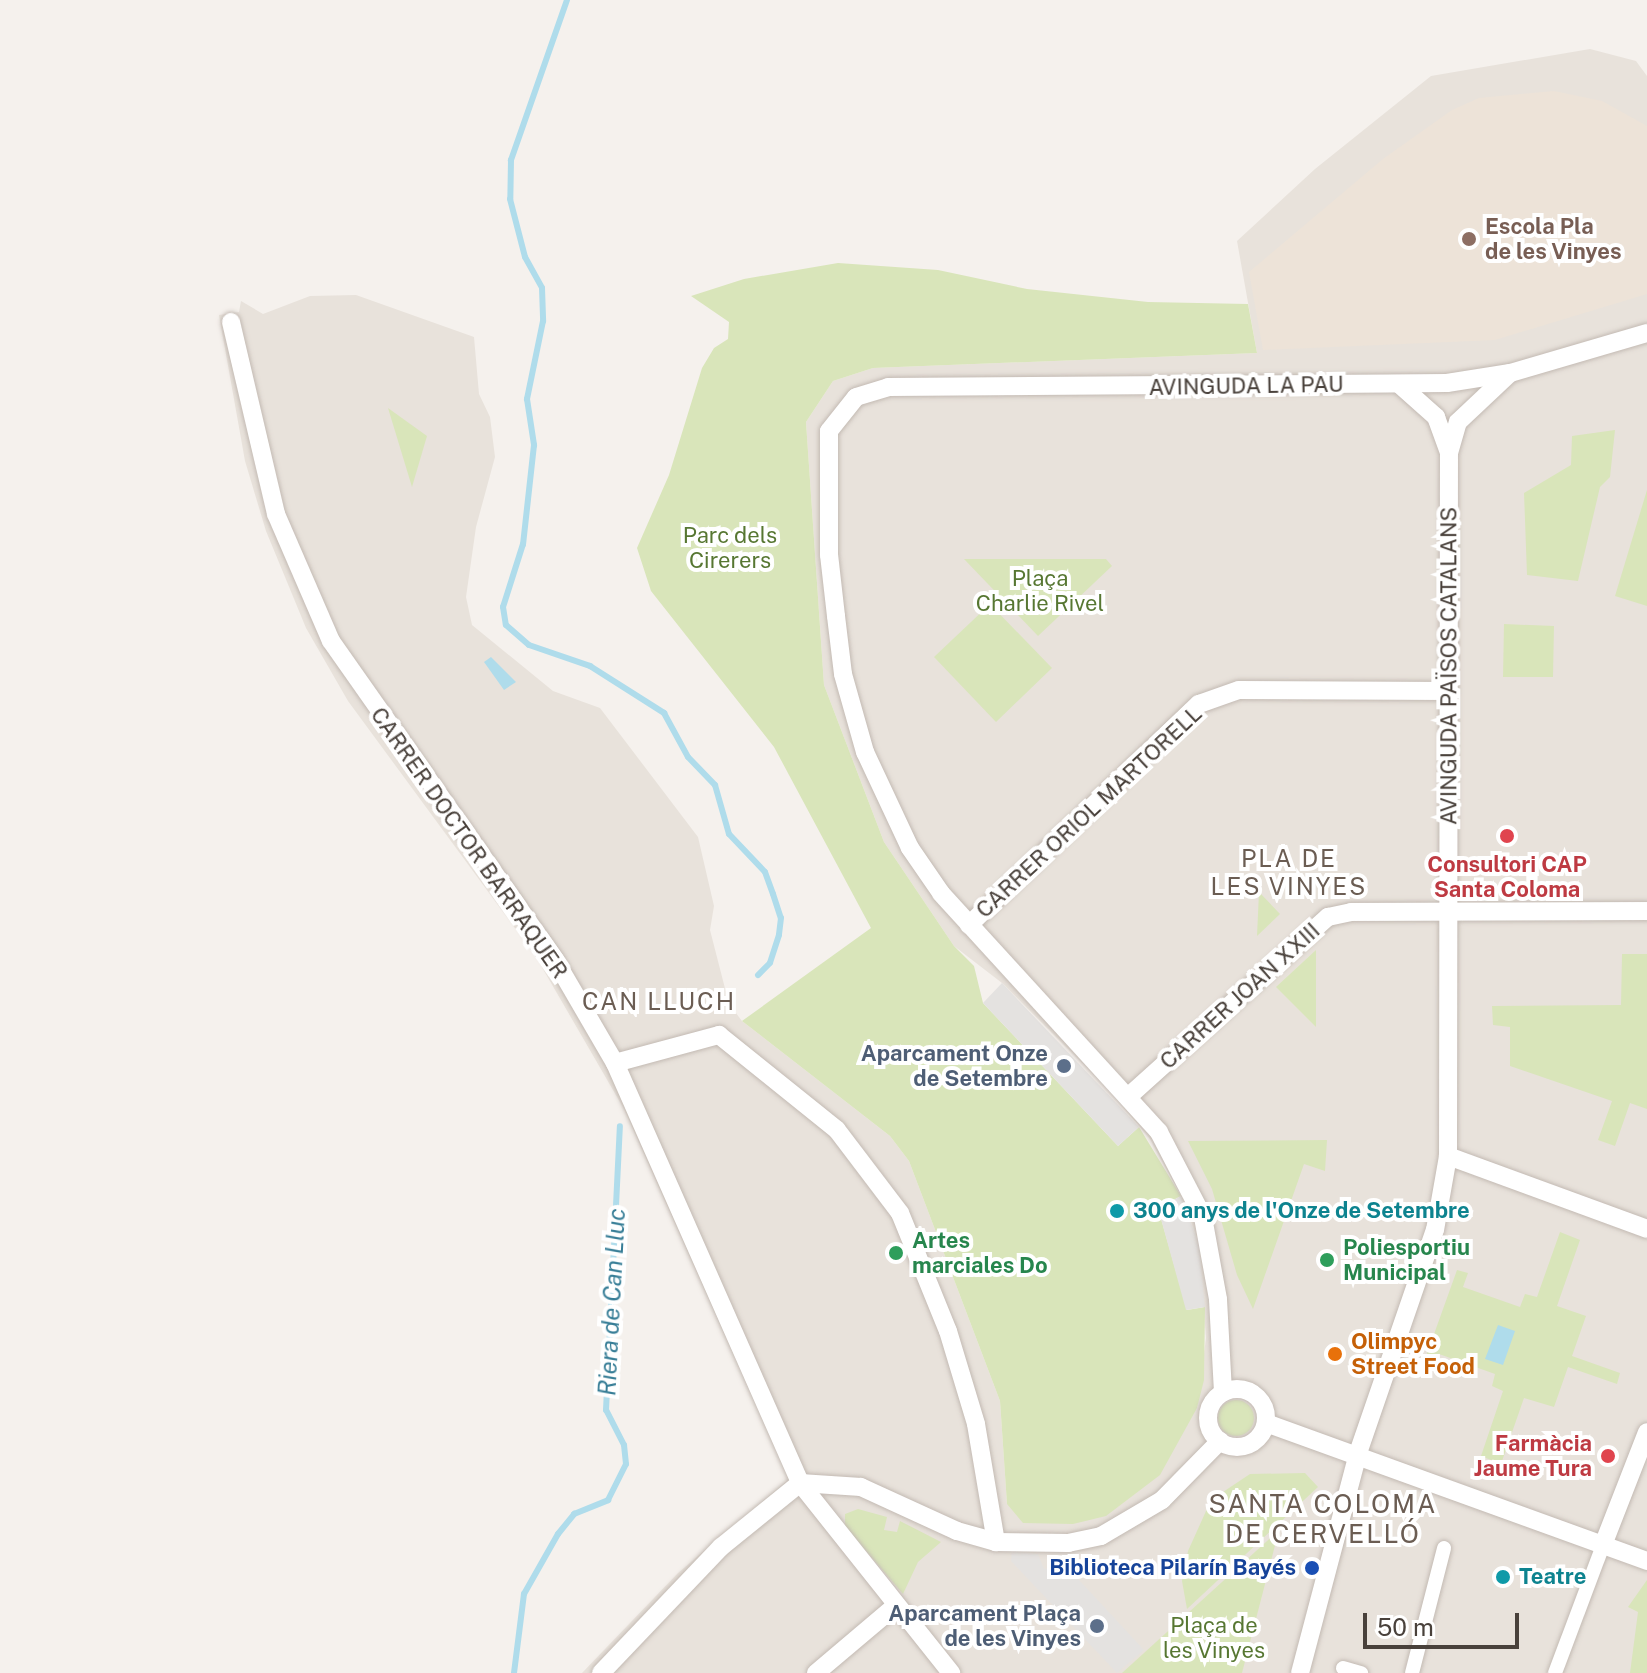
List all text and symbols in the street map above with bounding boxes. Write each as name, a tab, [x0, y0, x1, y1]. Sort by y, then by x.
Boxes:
place label: Escola Pla de les Vinyes	[1485, 213, 1622, 264]
marker: Escola Pla de les Vinyes	[1460, 230, 1478, 248]
street label: AVINGUDA LA PAU	[1148, 371, 1344, 401]
street label: AVINGUDA PAÏSOS CATALANS	[1436, 507, 1462, 825]
park label: Parc dels Cirerers	[683, 522, 777, 574]
park label: Plaça Charlie Rivel	[976, 565, 1104, 616]
street label: CARRER ORIOL MARTORELL	[971, 701, 1207, 923]
street label: CARRER DOCTOR BARRAQUER	[365, 702, 573, 984]
marker: Consultori CAP Santa Coloma	[1496, 825, 1518, 847]
district label: PLA DE LES VINYES	[1210, 845, 1368, 901]
place label: Consultori CAP Santa Coloma	[1427, 851, 1587, 902]
street label: CARRER JOAN XXIII	[1155, 917, 1325, 1075]
district label: CAN LLUCH	[582, 988, 736, 1016]
place label: Aparcament Onze de Setembre	[861, 1040, 1048, 1092]
marker: Aparcament Onze de Setembre	[1055, 1057, 1073, 1075]
place label: 300 anys de l'Onze de Setembre	[1133, 1198, 1470, 1224]
marker: 300 anys de l'Onze de Setembre	[1108, 1202, 1126, 1220]
water label: Riera de Can Lluc	[593, 1207, 631, 1397]
place label: Artes marciales Do	[912, 1227, 1048, 1278]
place label: Poliesportiu Municipal	[1343, 1234, 1470, 1286]
marker: Artes marciales Do	[887, 1244, 905, 1262]
marker: Poliesportiu Municipal	[1318, 1251, 1336, 1269]
place label: Olimpyc Street Food	[1351, 1328, 1475, 1380]
marker: Olimpyc Street Food	[1326, 1345, 1344, 1363]
place label: Farmàcia Jaume Tura	[1474, 1430, 1592, 1482]
marker: Farmàcia Jaume Tura	[1599, 1447, 1617, 1465]
district label: SANTA COLOMA DE CERVELLÓ	[1208, 1488, 1438, 1550]
place label: Biblioteca Pilarín Bayés	[1049, 1555, 1296, 1581]
marker: Biblioteca Pilarín Bayés	[1303, 1559, 1321, 1577]
place label: Teatre	[1519, 1564, 1586, 1590]
marker: Teatre	[1494, 1568, 1512, 1586]
scale bar	[1367, 1597, 1523, 1647]
place label: Aparcament Plaça de les Vinyes	[888, 1600, 1081, 1652]
park label: Plaça de les Vinyes	[1163, 1612, 1265, 1664]
text: 50 m	[1377, 1613, 1434, 1641]
marker: Aparcament Plaça de les Vinyes	[1088, 1617, 1106, 1635]

